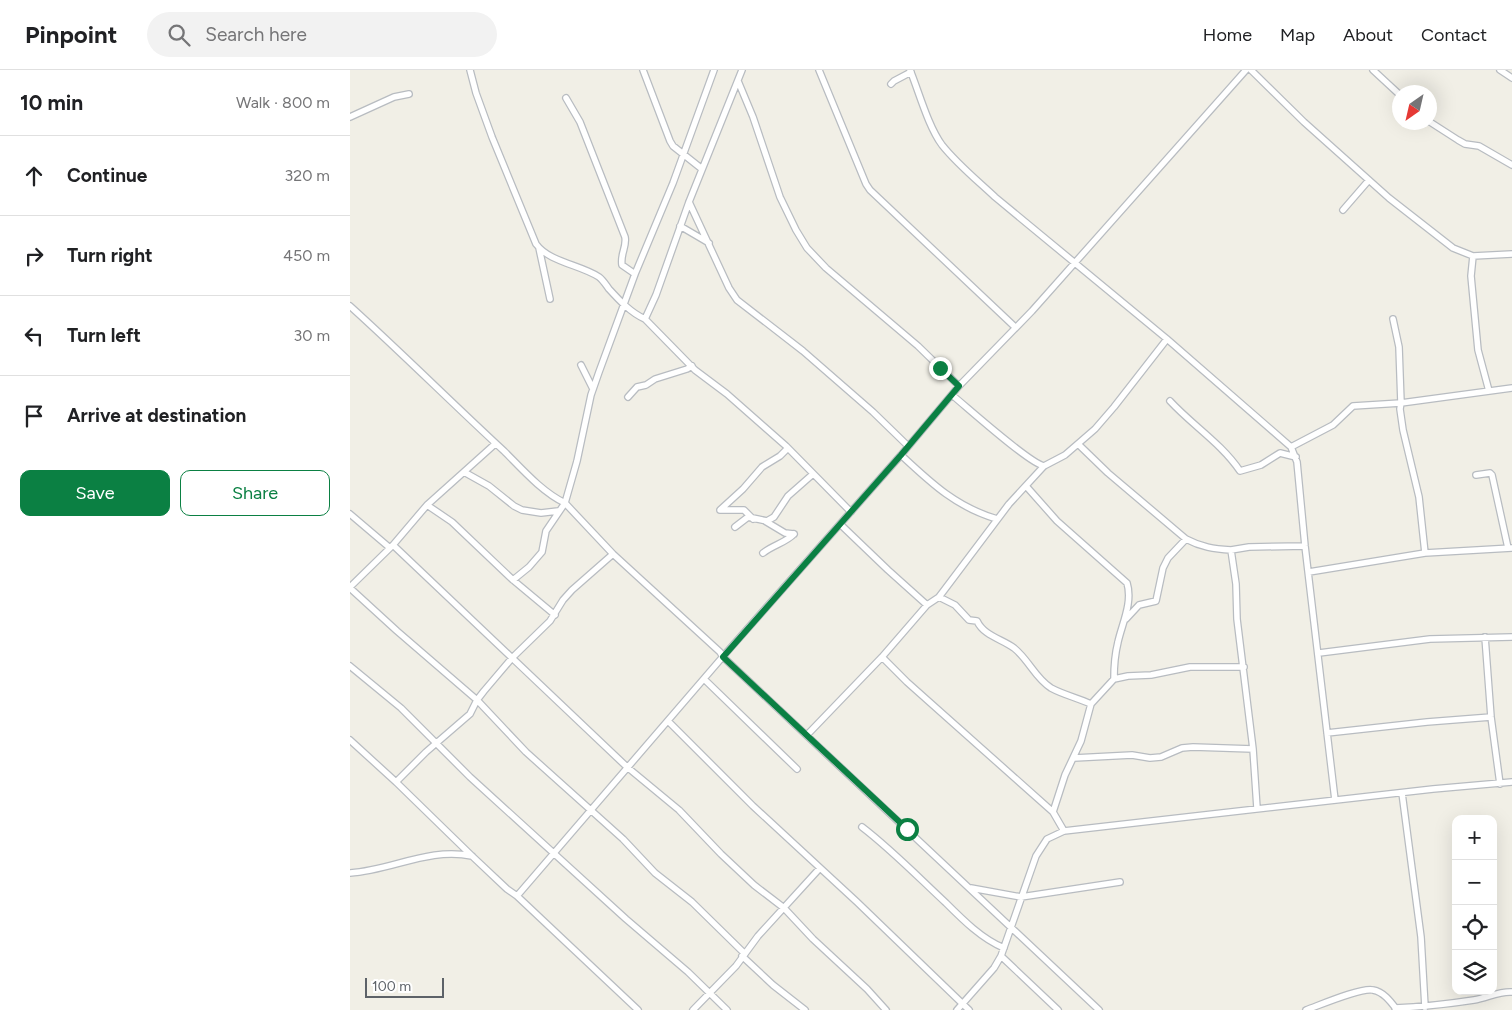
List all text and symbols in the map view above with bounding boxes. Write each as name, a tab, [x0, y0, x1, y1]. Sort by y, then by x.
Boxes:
search box	[147, 12, 497, 57]
text: Pinpoint	[25, 20, 117, 49]
icon: search	[165, 21, 193, 49]
text: Search here	[205, 23, 307, 46]
text: Home	[1203, 24, 1252, 46]
text: Map	[1280, 24, 1315, 46]
text: About	[1343, 24, 1393, 46]
text: Contact	[1421, 24, 1487, 46]
north arrow	[1392, 85, 1437, 130]
text: 10 min	[20, 90, 83, 115]
text: Walk · 800 m	[236, 93, 330, 112]
icon: ahead	[20, 162, 48, 190]
text: Continue	[67, 164, 147, 187]
text: 320 m	[285, 166, 330, 185]
icon: right	[20, 242, 48, 270]
text: Turn right	[67, 244, 153, 267]
text: 450 m	[283, 246, 330, 265]
icon: left	[20, 322, 48, 350]
text: Turn left	[67, 324, 141, 347]
text: 30 m	[293, 326, 330, 345]
route end	[929, 357, 952, 380]
icon: arrive	[20, 402, 48, 430]
text: Arrive at destination	[67, 404, 246, 427]
button: Save	[20, 470, 170, 516]
button: Share	[180, 470, 330, 516]
map controls	[1452, 815, 1497, 995]
button: +	[1452, 815, 1497, 860]
route start	[896, 818, 919, 841]
button: −	[1452, 860, 1497, 905]
button: locate	[1452, 905, 1497, 950]
button: layers	[1452, 950, 1497, 995]
scale bar	[365, 975, 444, 998]
text: 100 m	[372, 978, 411, 995]

